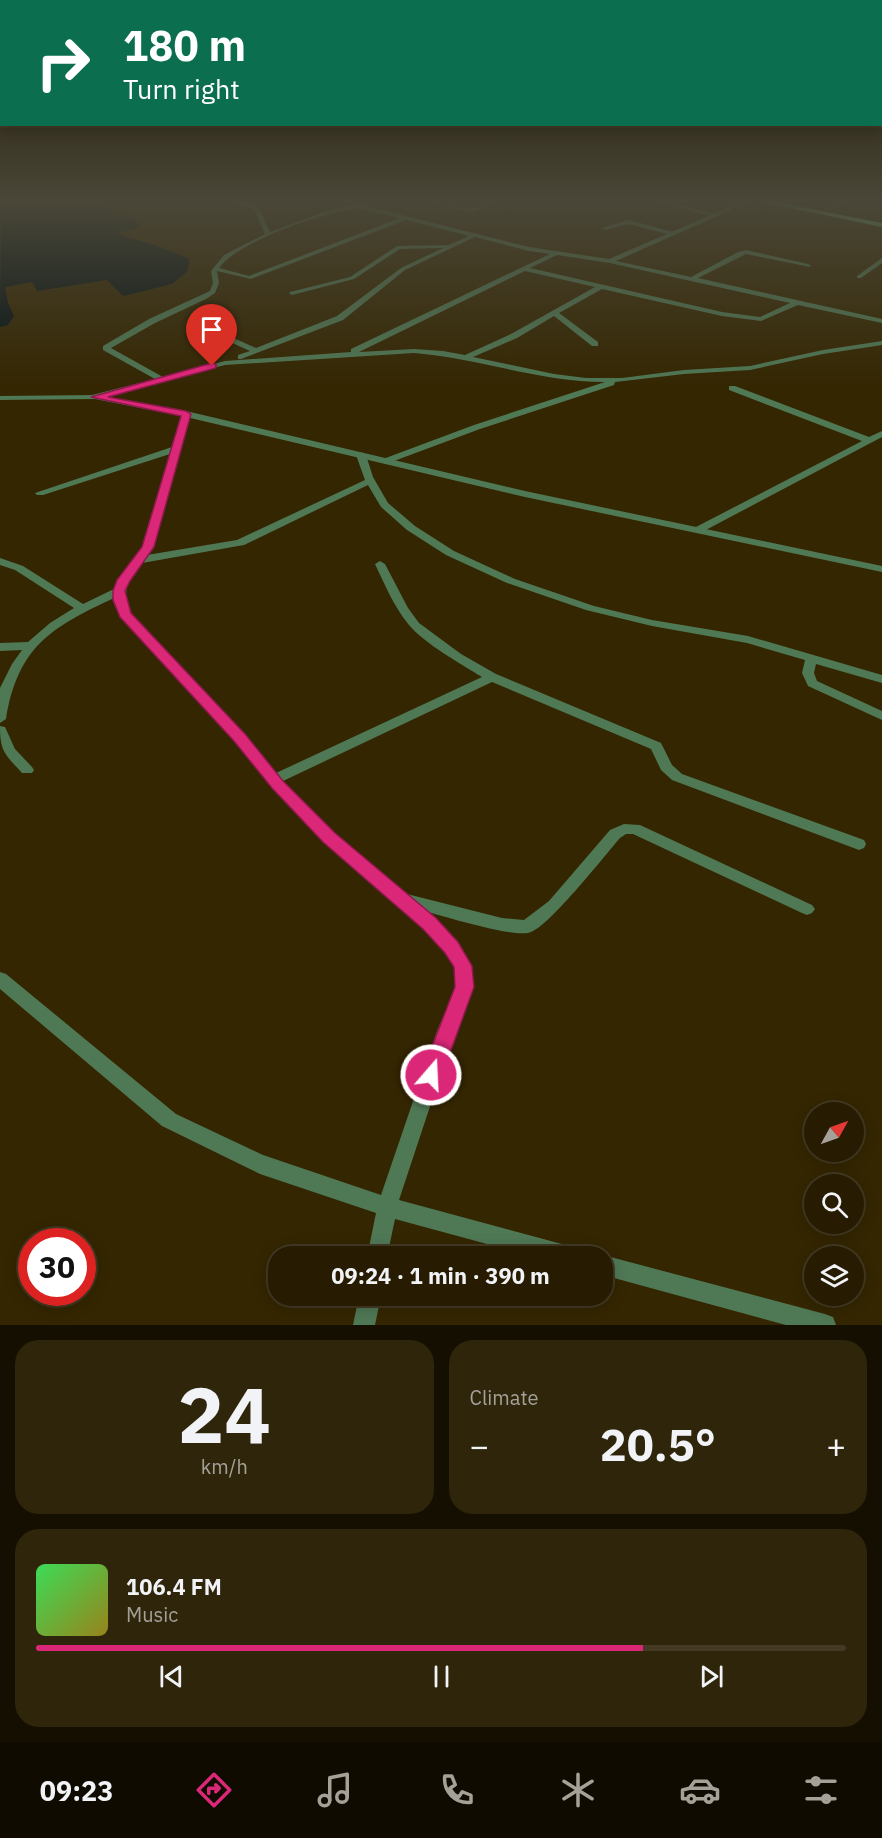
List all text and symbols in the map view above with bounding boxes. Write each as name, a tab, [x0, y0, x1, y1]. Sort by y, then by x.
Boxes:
text: 180 m	[123, 18, 246, 73]
icon: right	[24, 24, 102, 102]
text: Turn right	[123, 71, 240, 106]
pin	[186, 304, 237, 366]
icon: arrive	[195, 313, 228, 346]
position arrow	[399, 1043, 463, 1107]
north arrow	[804, 1102, 864, 1162]
map controls	[804, 1102, 864, 1306]
button: search	[804, 1174, 864, 1234]
speed limit sign: 30	[18, 1228, 96, 1306]
button: layers	[804, 1246, 864, 1306]
text: 09:24 · 1 min · 390 m	[331, 1261, 550, 1290]
text: 24	[177, 1363, 271, 1464]
text: Climate	[470, 1384, 538, 1411]
text: 20.5°	[600, 1415, 716, 1473]
text: −	[470, 1424, 489, 1467]
text: +	[826, 1424, 846, 1467]
text: km/h	[201, 1453, 248, 1480]
text: 106.4 FM	[126, 1572, 222, 1601]
text: Music	[126, 1601, 178, 1628]
icon: previous	[155, 1660, 188, 1693]
icon: pause	[425, 1660, 458, 1693]
icon: next	[695, 1660, 728, 1693]
icon: directions	[193, 1769, 235, 1811]
icon: music	[314, 1769, 356, 1811]
icon: phone	[436, 1769, 478, 1811]
icon: climate	[557, 1769, 599, 1811]
icon: car	[679, 1769, 721, 1811]
icon: filters	[800, 1769, 842, 1811]
text: 09:23	[40, 1773, 113, 1808]

